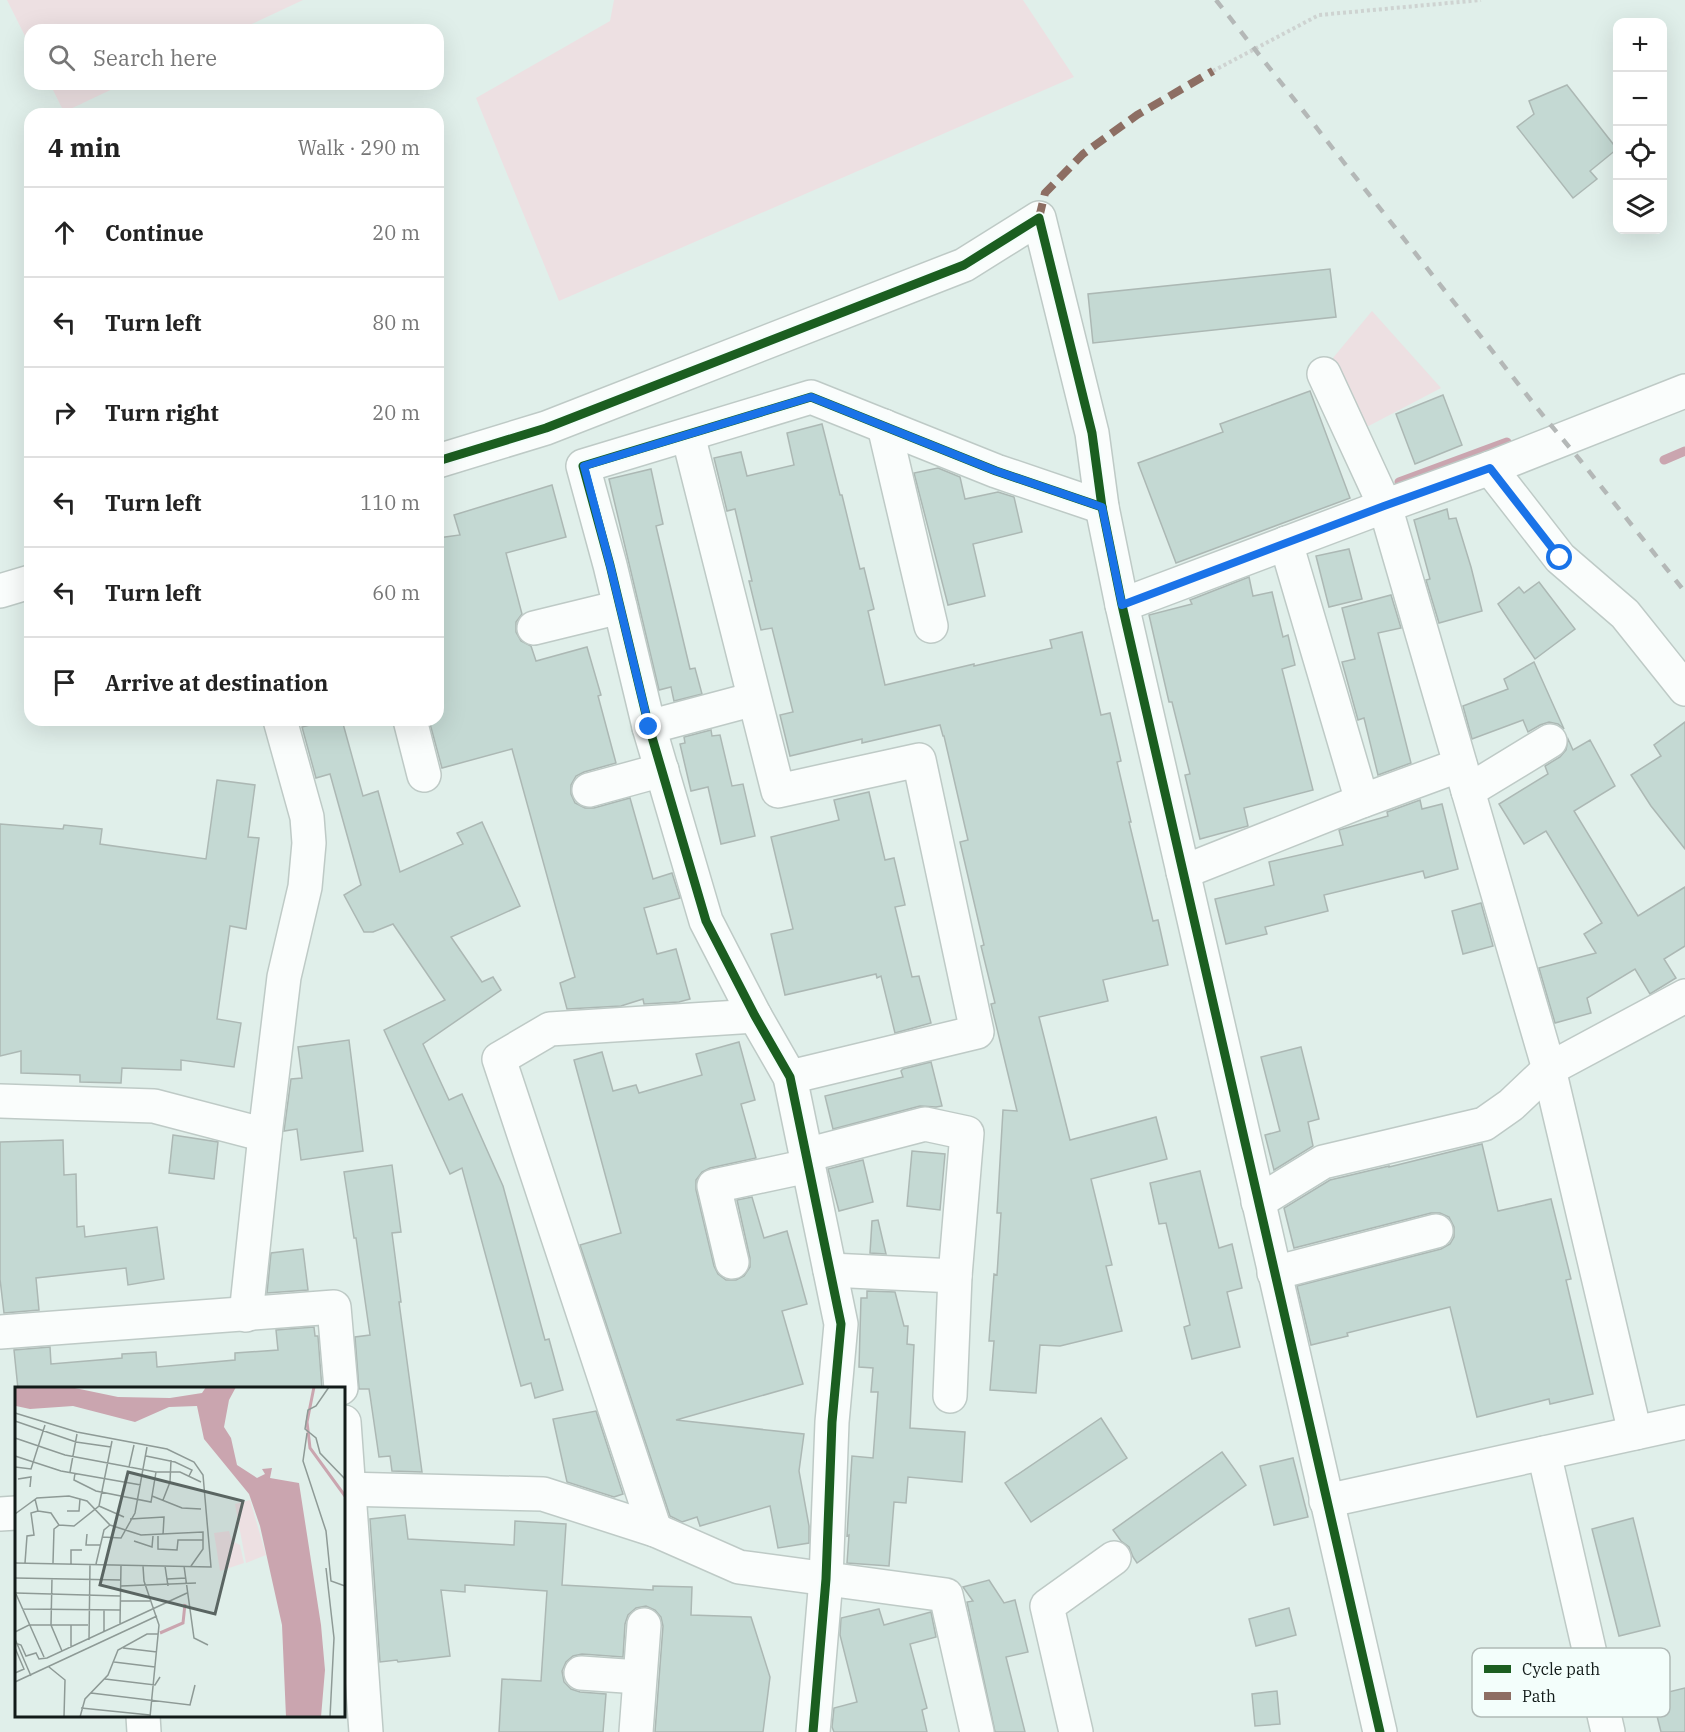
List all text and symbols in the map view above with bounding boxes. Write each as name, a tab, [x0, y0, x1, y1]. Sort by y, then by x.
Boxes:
map controls	[1613, 18, 1667, 234]
button: +	[1613, 18, 1667, 72]
search box	[24, 24, 444, 90]
icon: search	[45, 41, 78, 74]
text: Search here	[93, 43, 217, 72]
button: −	[1613, 72, 1667, 126]
button: locate	[1613, 126, 1667, 180]
text: 4 min	[48, 130, 121, 164]
text: Walk · 290 m	[298, 134, 420, 161]
button: layers	[1613, 180, 1667, 234]
icon: ahead	[48, 216, 81, 249]
text: Continue	[105, 218, 204, 247]
text: 20 m	[372, 219, 420, 246]
icon: left	[48, 306, 81, 339]
text: Turn left	[105, 308, 201, 337]
text: 80 m	[372, 309, 420, 336]
icon: right	[48, 396, 81, 429]
text: Turn right	[105, 398, 219, 427]
text: 20 m	[372, 399, 420, 426]
icon: left	[48, 486, 81, 519]
text: Turn left	[105, 488, 201, 517]
text: 110 m	[360, 489, 420, 516]
route start	[1546, 544, 1572, 570]
icon: left	[48, 576, 81, 609]
text: Turn left	[105, 578, 201, 607]
text: 60 m	[372, 579, 420, 606]
icon: arrive	[48, 666, 81, 699]
text: Arrive at destination	[105, 668, 328, 697]
route end	[635, 713, 661, 739]
inset map	[15, 1387, 345, 1717]
legend	[1472, 1648, 1670, 1717]
text: Cycle path	[1522, 1659, 1600, 1679]
text: Path	[1522, 1686, 1556, 1706]

